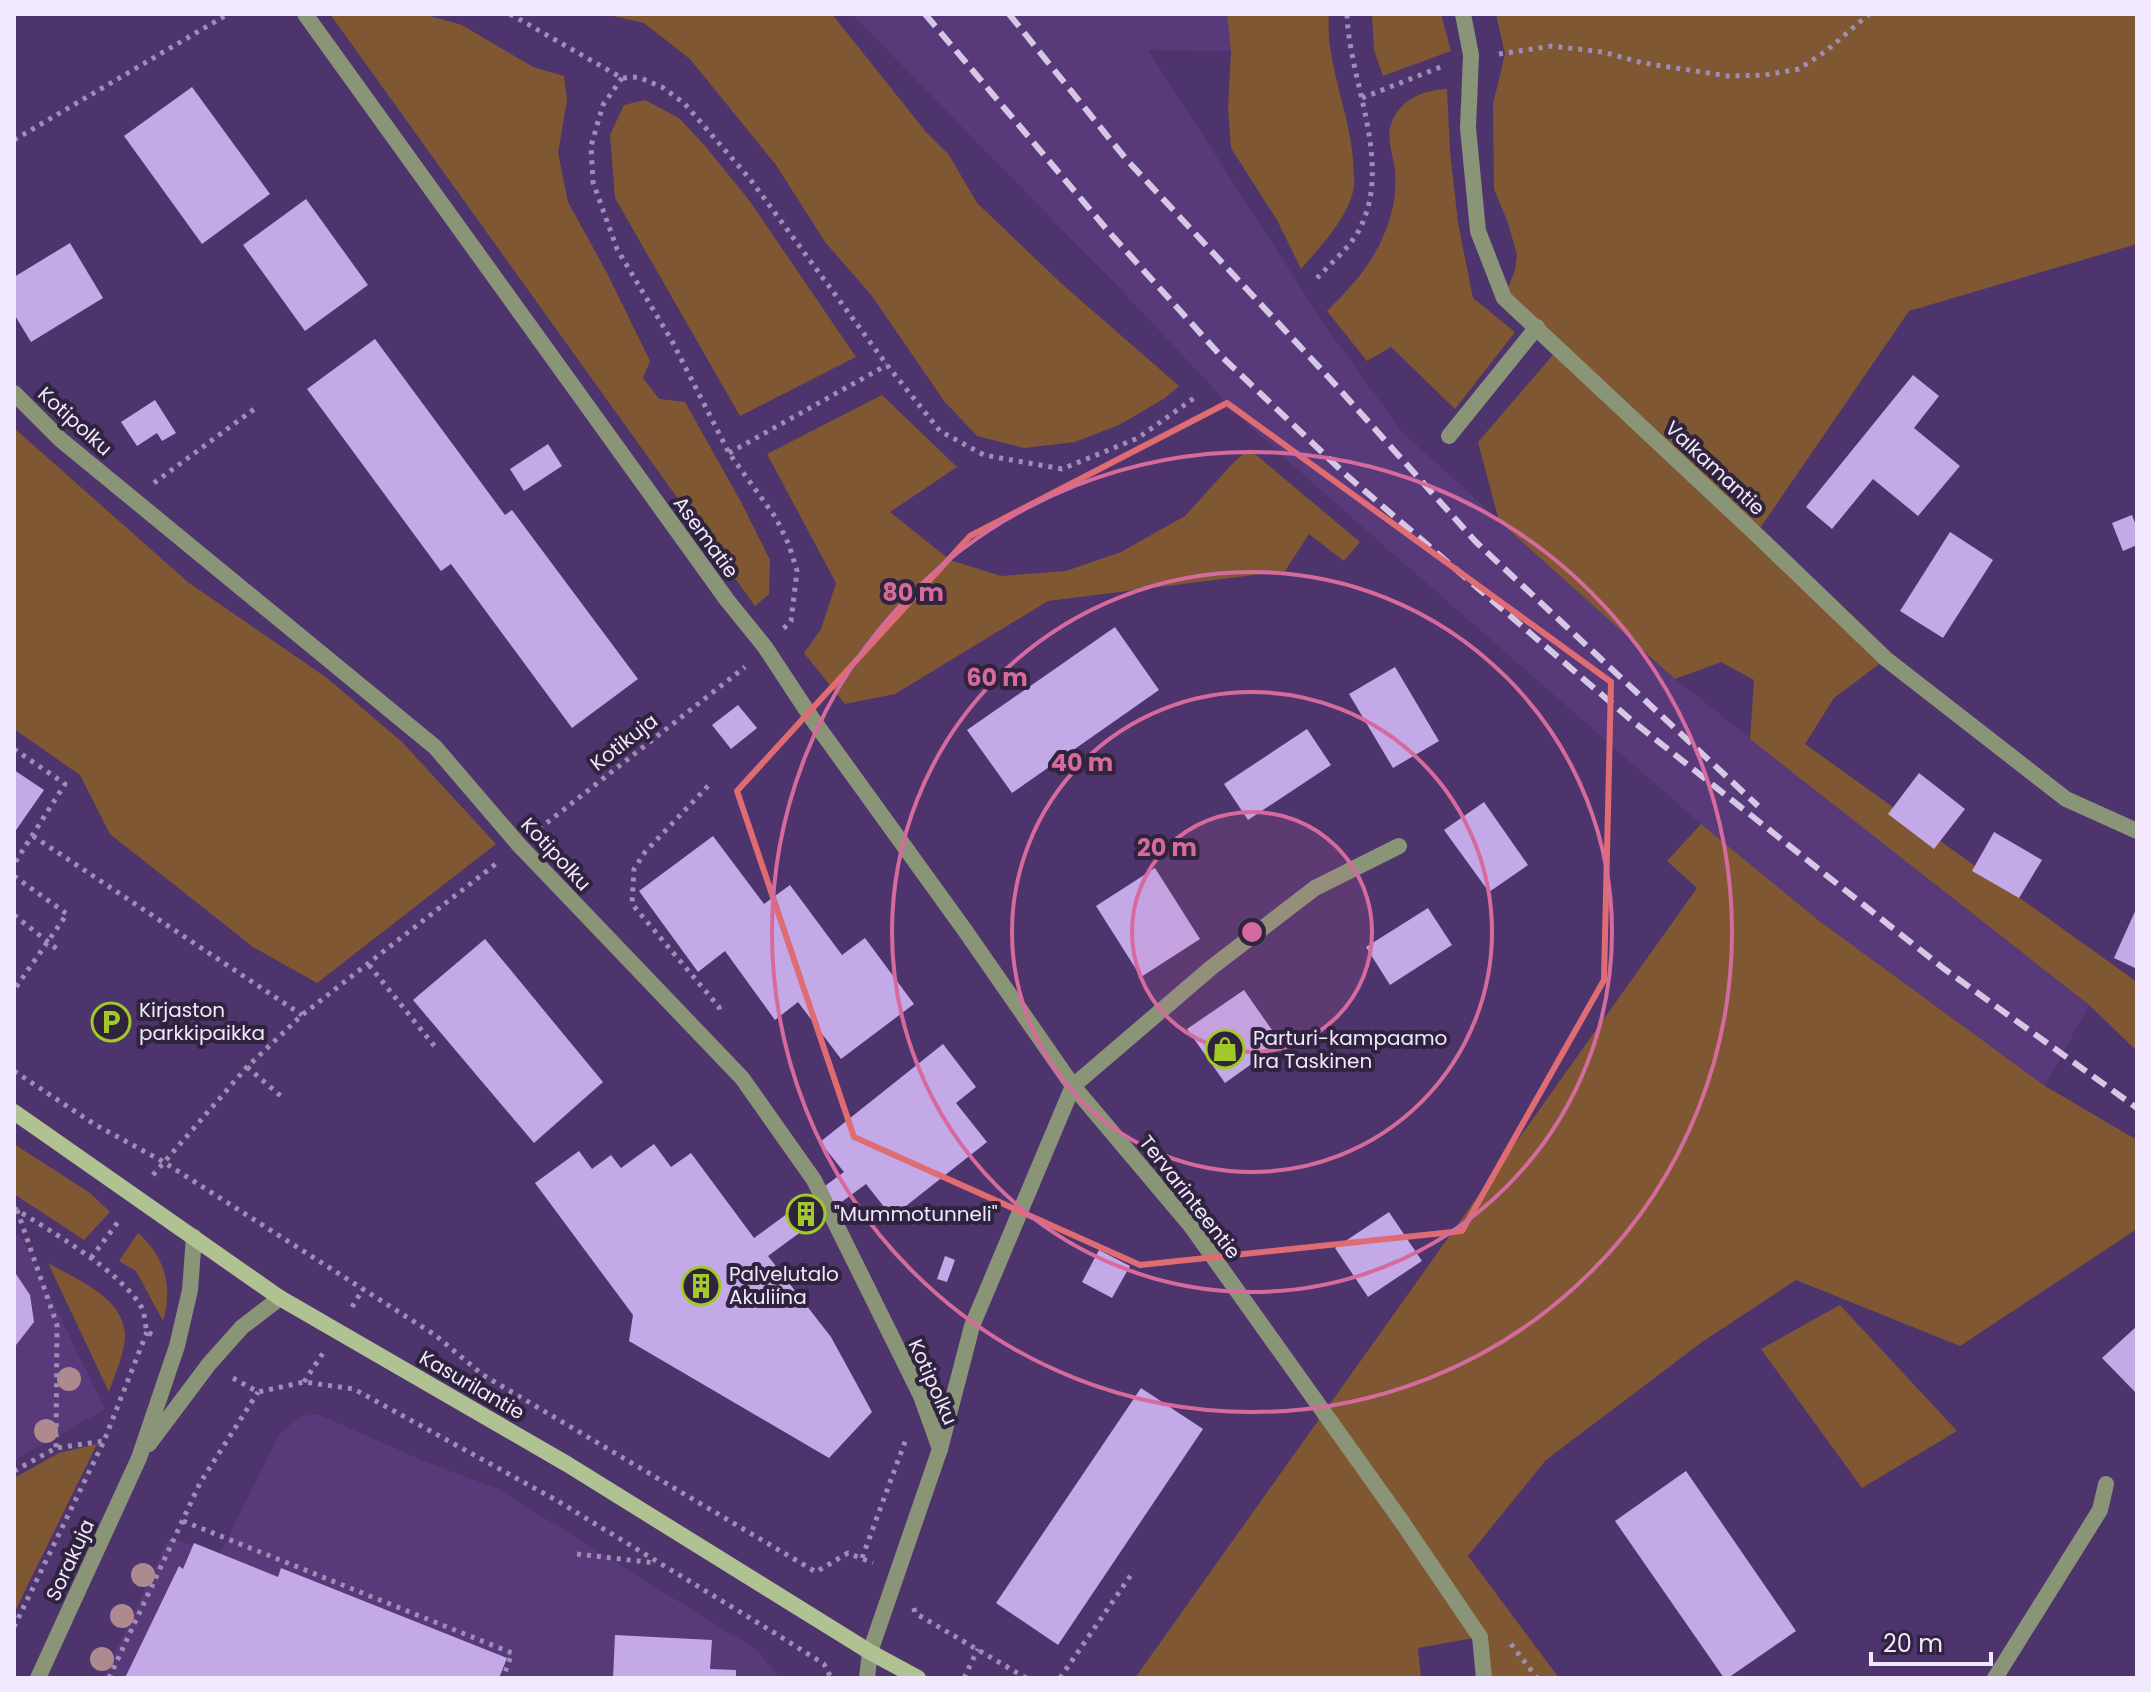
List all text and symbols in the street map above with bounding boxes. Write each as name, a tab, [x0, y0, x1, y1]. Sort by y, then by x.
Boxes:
street label: Kotipolku	[32, 380, 118, 462]
street label: Valkamantie	[1659, 414, 1771, 522]
street label: Asematie	[667, 490, 745, 584]
text: 80 m	[882, 576, 944, 609]
text: 60 m	[966, 661, 1028, 694]
street label: Kotikuja	[584, 707, 664, 777]
text: 40 m	[1051, 746, 1113, 779]
street label: Kotipolku	[515, 811, 597, 897]
text: 20 m	[1137, 831, 1197, 864]
centre of rings	[1238, 918, 1266, 946]
place label: Kirjaston parkkipaikka	[139, 996, 265, 1047]
parking icon: Kirjaston parkkipaikka	[90, 1001, 132, 1043]
place label: Parturi-kampaamo Ira Taskinen	[1253, 1024, 1447, 1075]
shop icon: Parturi-kampaamo Ira Taskinen	[1204, 1028, 1246, 1070]
street label: Tervarinteentie	[1133, 1129, 1247, 1265]
building icon: "Mummotunneli"	[785, 1193, 827, 1235]
place label: "Mummotunneli"	[834, 1200, 998, 1228]
place label: Palvelutalo Akuliina	[729, 1260, 839, 1311]
building icon: Palvelutalo Akuliina	[680, 1265, 722, 1307]
street label: Kotipolku	[902, 1335, 964, 1429]
street label: Kasurilantie	[414, 1344, 530, 1426]
street label: Sorakuja	[39, 1515, 101, 1605]
scale bar	[1871, 1616, 1991, 1666]
text: 20 m	[1883, 1627, 1943, 1660]

